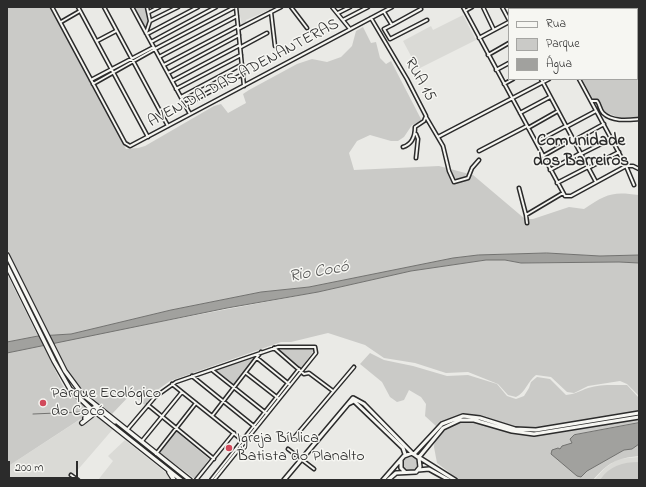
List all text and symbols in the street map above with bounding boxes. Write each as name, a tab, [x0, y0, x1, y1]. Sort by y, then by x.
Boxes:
legend	[508, 8, 638, 80]
street label: AVENIDA DAS ADENANTERAS	[145, 15, 343, 133]
text: Rua	[546, 15, 566, 33]
text: Parque	[546, 35, 580, 53]
street label: RUA 15	[399, 55, 439, 105]
text: Água	[546, 55, 572, 73]
district label: Comunidade dos Barreiros	[533, 132, 629, 172]
water label: Rio Cocó	[288, 258, 350, 288]
place label: Parque Ecológico do Cocó	[51, 384, 161, 422]
marker: Parque Ecológico do Cocó	[38, 398, 48, 408]
place label: Igreja Bíblica Batista do Planalto	[237, 429, 365, 467]
marker: Igreja Bíblica Batista do Planalto	[224, 443, 234, 453]
scale bar	[10, 453, 80, 479]
text: 200 m	[15, 459, 44, 477]

